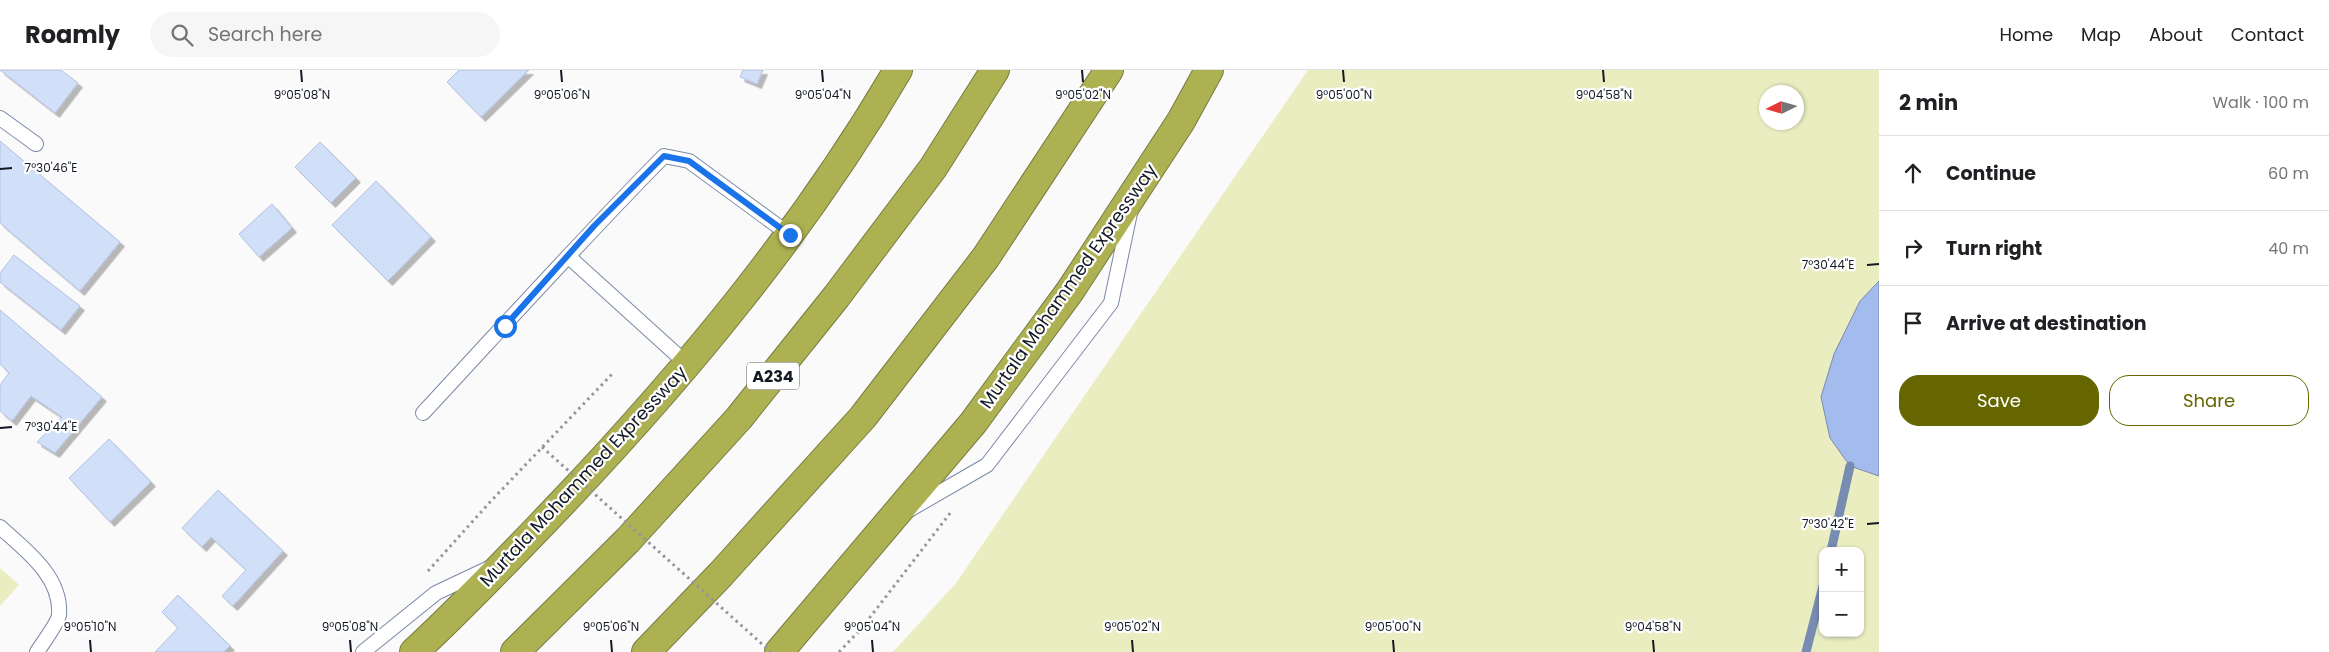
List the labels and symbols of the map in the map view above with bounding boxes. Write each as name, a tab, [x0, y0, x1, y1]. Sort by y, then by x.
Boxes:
north arrow	[1759, 85, 1804, 130]
text: 9°05'08"N	[274, 86, 330, 103]
text: 9°05'06"N	[534, 86, 590, 103]
text: 9°05'04"N	[795, 86, 851, 103]
text: 9°05'02"N	[1055, 86, 1111, 103]
text: 9°05'00"N	[1316, 86, 1372, 103]
text: 9°04'58"N	[1576, 86, 1632, 103]
text: 7°30'46"E	[25, 159, 77, 176]
street label: Murtala Mohammed Expressway	[974, 159, 1162, 413]
route end	[779, 224, 802, 247]
text: 7°30'44"E	[1802, 256, 1854, 273]
route start	[494, 315, 517, 338]
street label: Murtala Mohammed Expressway	[474, 360, 692, 592]
road number: A234	[747, 362, 799, 390]
text: 7°30'44"E	[25, 418, 77, 435]
text: 7°30'42"E	[1802, 515, 1854, 532]
text: 9°05'10"N	[64, 618, 116, 635]
text: 9°05'08"N	[322, 618, 378, 635]
text: 9°05'06"N	[583, 618, 639, 635]
text: 9°05'04"N	[844, 618, 900, 635]
text: 9°05'02"N	[1104, 618, 1160, 635]
text: 9°05'00"N	[1365, 618, 1421, 635]
text: 9°04'58"N	[1625, 618, 1681, 635]

